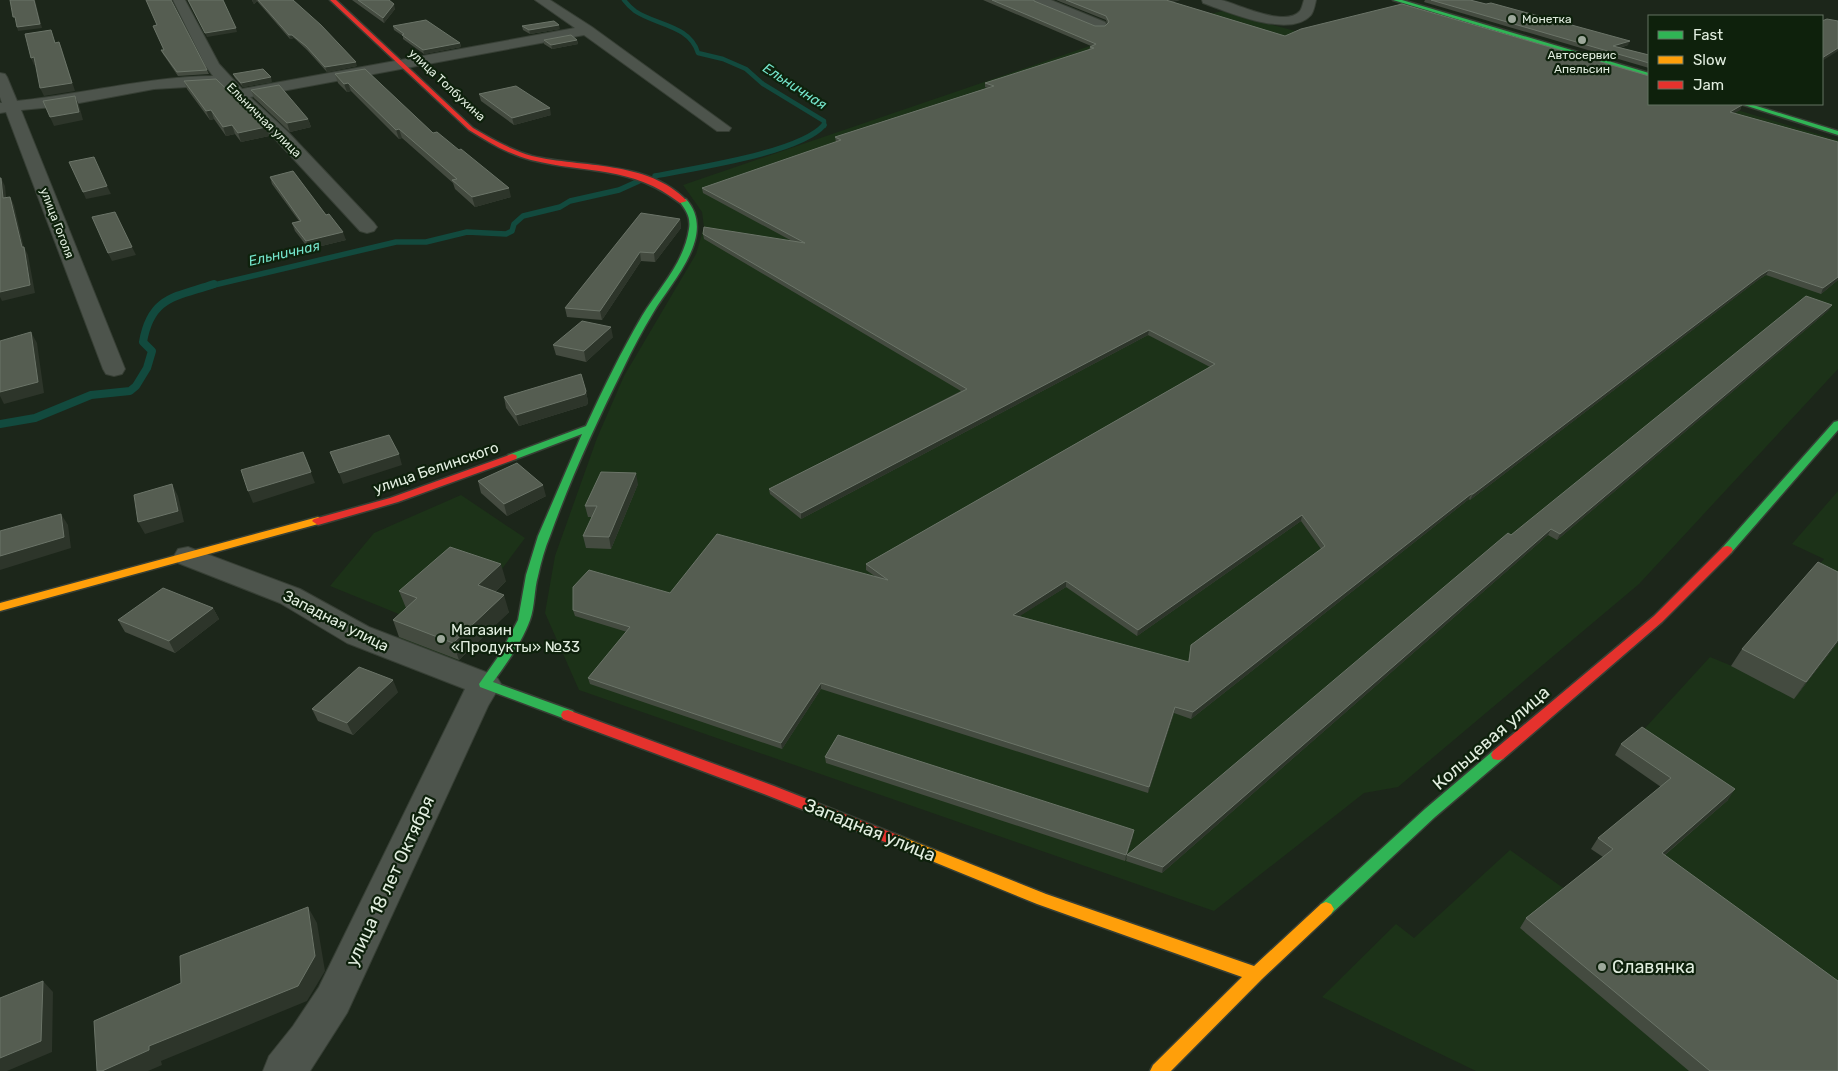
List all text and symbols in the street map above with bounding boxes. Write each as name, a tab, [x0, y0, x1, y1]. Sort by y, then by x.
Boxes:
place label: Монетка	[1522, 12, 1572, 26]
marker: Монетка	[1506, 13, 1518, 25]
legend	[1648, 15, 1823, 105]
text: Fast	[1693, 26, 1723, 44]
marker: Автосервис Апельсин	[1576, 34, 1588, 46]
street label: улица Толбухина	[406, 46, 488, 124]
place label: Автосервис Апельсин	[1548, 48, 1617, 76]
text: Slow	[1693, 51, 1726, 69]
water label: Ельничная	[760, 59, 830, 114]
text: Jam	[1693, 76, 1724, 94]
street label: Ельничная улица	[224, 80, 304, 160]
street label: улица Гоголя	[37, 186, 77, 260]
water label: Ельничная	[247, 237, 322, 270]
street label: улица Белинского	[371, 438, 501, 498]
street label: Западная улица	[280, 587, 392, 655]
place label: Магазин «Продукты» №33	[451, 621, 580, 656]
marker: Магазин «Продукты» №33	[435, 633, 447, 645]
street label: Кольцевая улица	[1428, 681, 1554, 795]
street label: улица 18 лет Октября	[341, 792, 439, 970]
street label: Западная улица	[801, 794, 939, 866]
place label: Славянка	[1612, 956, 1695, 978]
marker: Славянка	[1596, 961, 1608, 973]

